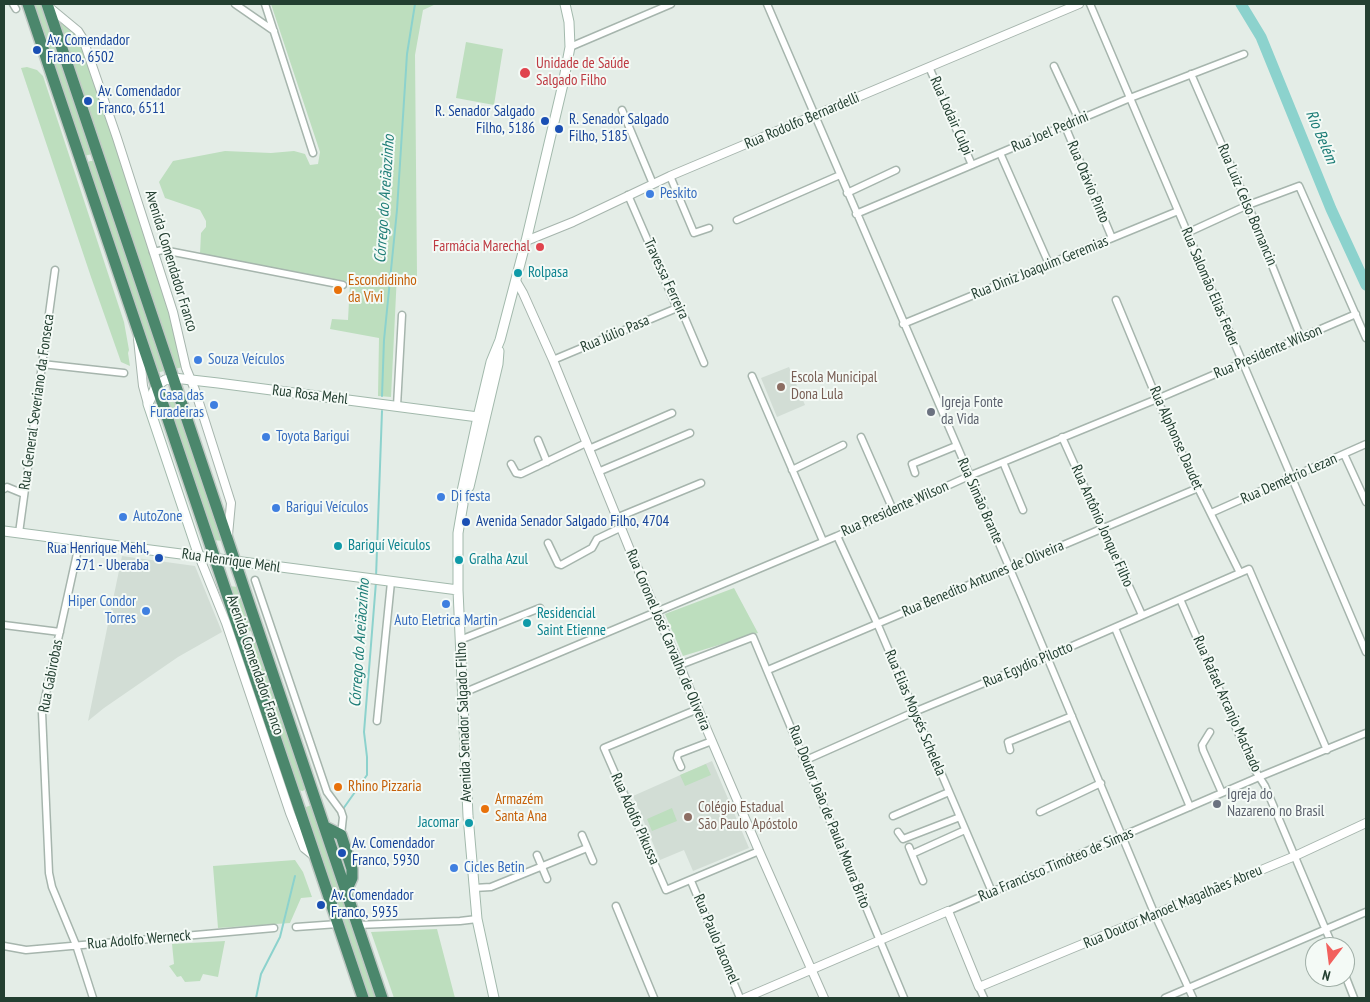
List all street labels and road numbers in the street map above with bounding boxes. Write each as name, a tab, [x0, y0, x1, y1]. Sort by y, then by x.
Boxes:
street label: Rua Lodair Culpi	[926, 74, 976, 158]
street label: Rua Rodolfo Bernardelli	[742, 89, 862, 153]
street label: Rua Joel Pedrini	[1009, 108, 1091, 156]
street label: Rua Otávio Pinto	[1063, 138, 1113, 226]
street label: Rua Luiz Celso Bornancin	[1213, 142, 1281, 268]
street label: Avenida Comendador Franco	[141, 188, 201, 334]
street label: Rua Salomão Elias Feder	[1177, 225, 1243, 349]
street label: Rua Diniz Joaquim Geremias	[969, 232, 1111, 304]
street label: Travessa Ferreira	[639, 236, 693, 322]
street label: Rua Júlio Pasa	[578, 311, 652, 357]
street label: Rua General Severiano da Fonseca	[16, 313, 58, 491]
street label: Rua Presidente Wilson	[1211, 321, 1325, 383]
street label: Rua Rosa Mehl	[271, 381, 349, 409]
street label: Rua Alphonse Daudet	[1145, 383, 1207, 493]
street label: Rua Demétrio Lezan	[1238, 450, 1340, 508]
street label: Rua Simão Brante	[953, 455, 1007, 547]
street label: Rua Antônio Jonque Filho	[1067, 462, 1137, 590]
street label: Rua Presidente Wilson	[839, 477, 951, 541]
street label: Rua Benedito Antunes de Oliveira	[899, 537, 1067, 621]
street label: Rua Henrique Mehl	[181, 545, 281, 577]
street label: Rua Coronel José Carvalho de Oliveira	[622, 547, 714, 733]
street label: Avenida Comendador Franco	[223, 593, 287, 737]
street label: Rua Rafael Arcanjo Machado	[1189, 633, 1265, 775]
street label: Rua Gabirobas	[35, 638, 67, 714]
street label: Rua Egydio Pilotto	[981, 638, 1075, 692]
street label: Avenida Senador Salgado Filho	[452, 642, 476, 802]
street label: Rua Elias Moysés Schelela	[880, 647, 950, 779]
street label: Rua Doutor João de Paula Moura Brito	[784, 723, 874, 911]
street label: Rua Adolfo Pikussa	[607, 770, 663, 868]
street label: Rua Francisco Timóteo de Simas	[976, 824, 1136, 906]
street label: Rua Doutor Manoel Magalhães Abreu	[1081, 861, 1265, 953]
street label: Rua Paulo Jacomel	[689, 892, 743, 986]
street label: Rua Adolfo Werneck	[87, 927, 191, 953]

